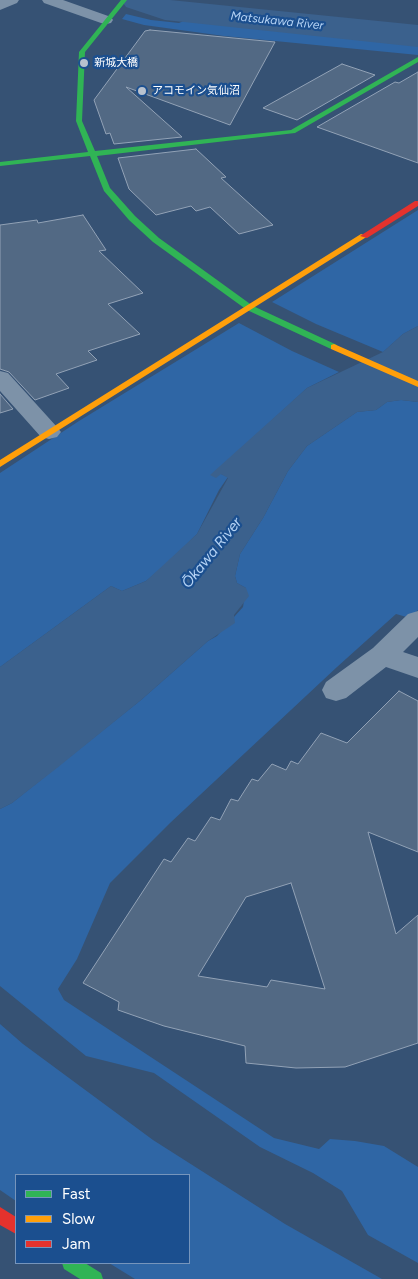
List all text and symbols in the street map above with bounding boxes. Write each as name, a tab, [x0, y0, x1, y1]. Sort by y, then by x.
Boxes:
water label: Matsukawa River	[230, 9, 324, 33]
place label: 新城大橋	[94, 56, 138, 70]
marker: 新城大橋	[78, 57, 90, 69]
place label: アコモイン気仙沼	[152, 84, 240, 98]
marker: アコモイン気仙沼	[136, 85, 148, 97]
water label: Ōkawa River	[178, 514, 246, 592]
legend	[15, 1174, 190, 1264]
text: Fast	[62, 1185, 90, 1203]
text: Slow	[62, 1210, 95, 1228]
text: Jam	[62, 1235, 90, 1253]

